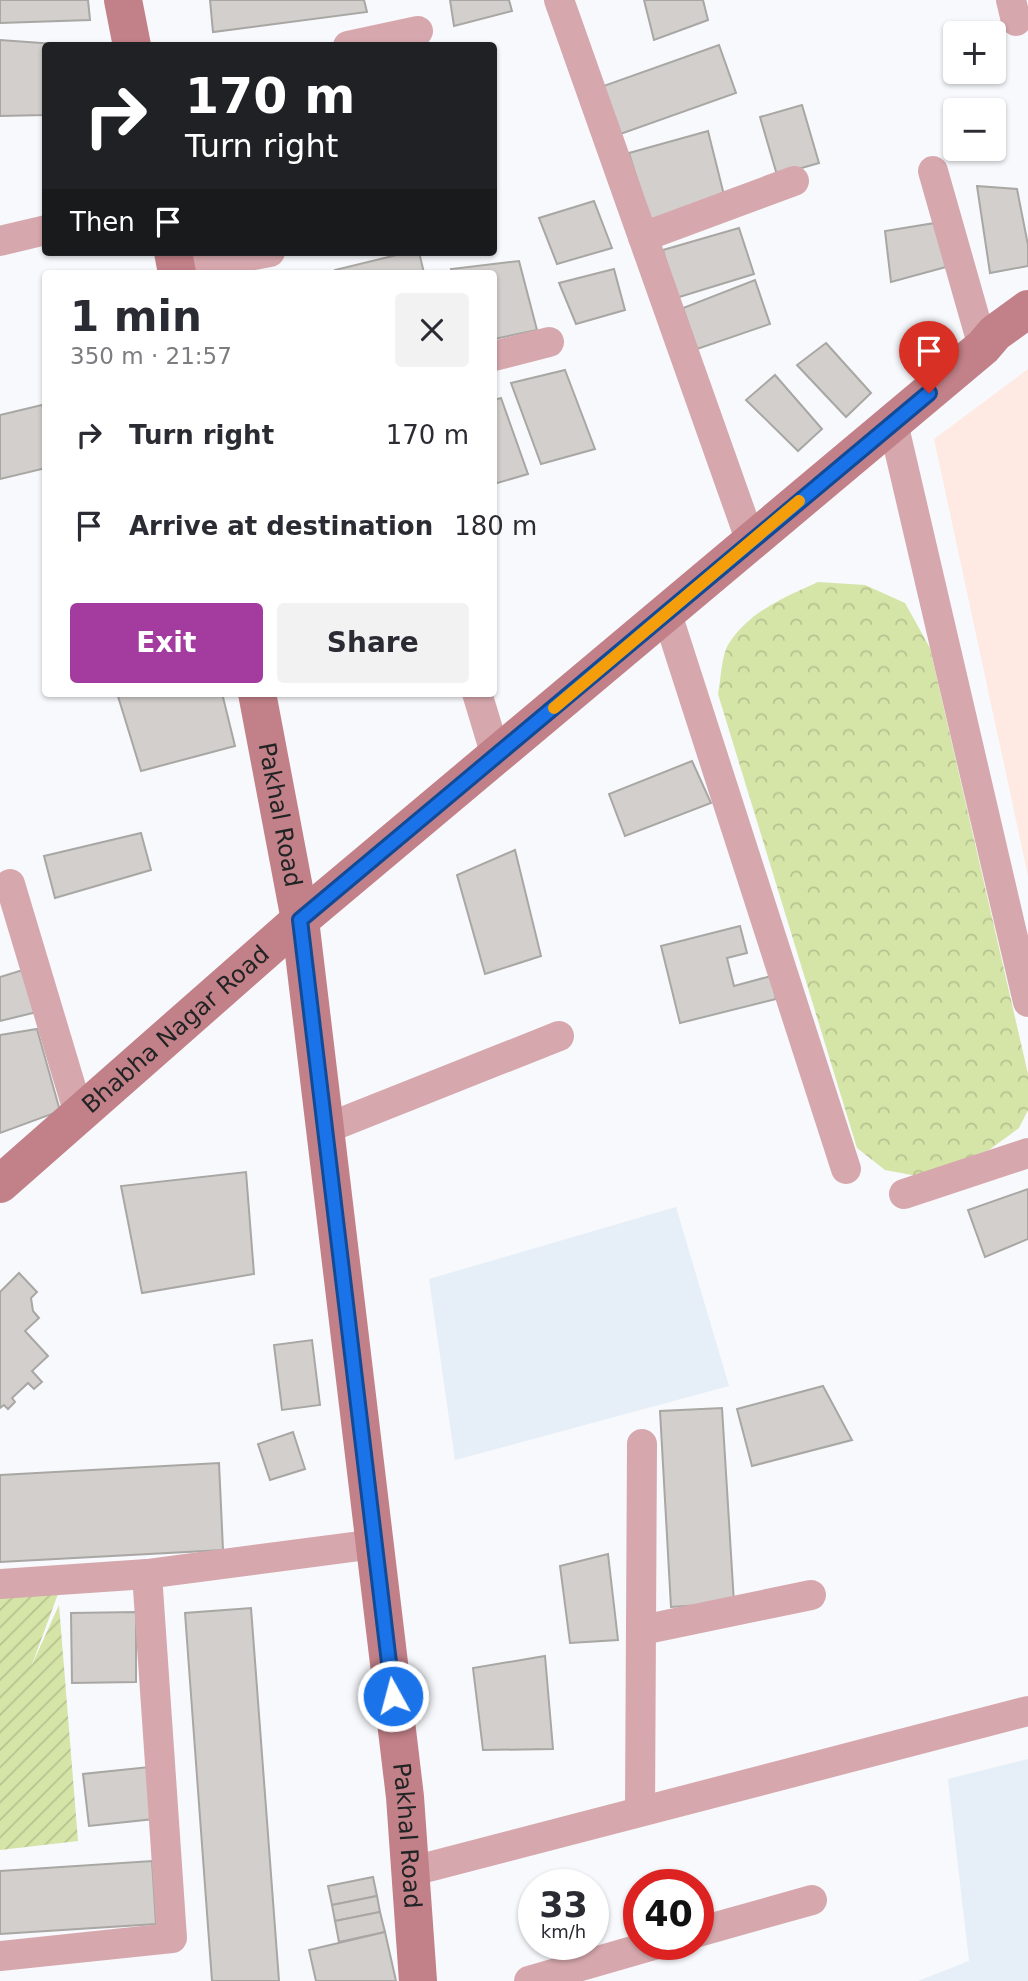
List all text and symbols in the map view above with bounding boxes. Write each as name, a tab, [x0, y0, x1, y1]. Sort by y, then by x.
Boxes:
map controls	[943, 21, 1006, 161]
button: +	[943, 21, 1006, 84]
text: 170 m	[185, 68, 355, 125]
icon: right	[70, 70, 161, 161]
button: −	[943, 98, 1006, 161]
text: Turn right	[185, 127, 338, 165]
icon: arrive	[149, 203, 187, 241]
text: Then	[70, 207, 135, 237]
text: 1 min	[70, 292, 202, 341]
button: close	[395, 293, 469, 367]
pin	[899, 321, 959, 393]
icon: arrive	[910, 332, 948, 370]
text: 350 m · 21:57	[70, 343, 232, 369]
icon: right	[70, 416, 108, 454]
text: Turn right	[129, 420, 274, 450]
text: 170 m	[386, 420, 469, 450]
icon: arrive	[70, 507, 108, 545]
text: Arrive at destination	[129, 511, 433, 541]
text: 180 m	[454, 511, 537, 541]
button: Exit	[70, 603, 263, 683]
button: Share	[277, 603, 469, 683]
street label: Pakhal Road	[253, 740, 307, 889]
street label: Bhabha Nagar Road	[76, 940, 275, 1119]
position arrow	[356, 1659, 430, 1733]
street label: Pakhal Road	[387, 1761, 427, 1910]
speed limit sign: 40	[623, 1869, 714, 1960]
text: 33	[539, 1885, 588, 1925]
text: km/h	[541, 1921, 586, 1942]

